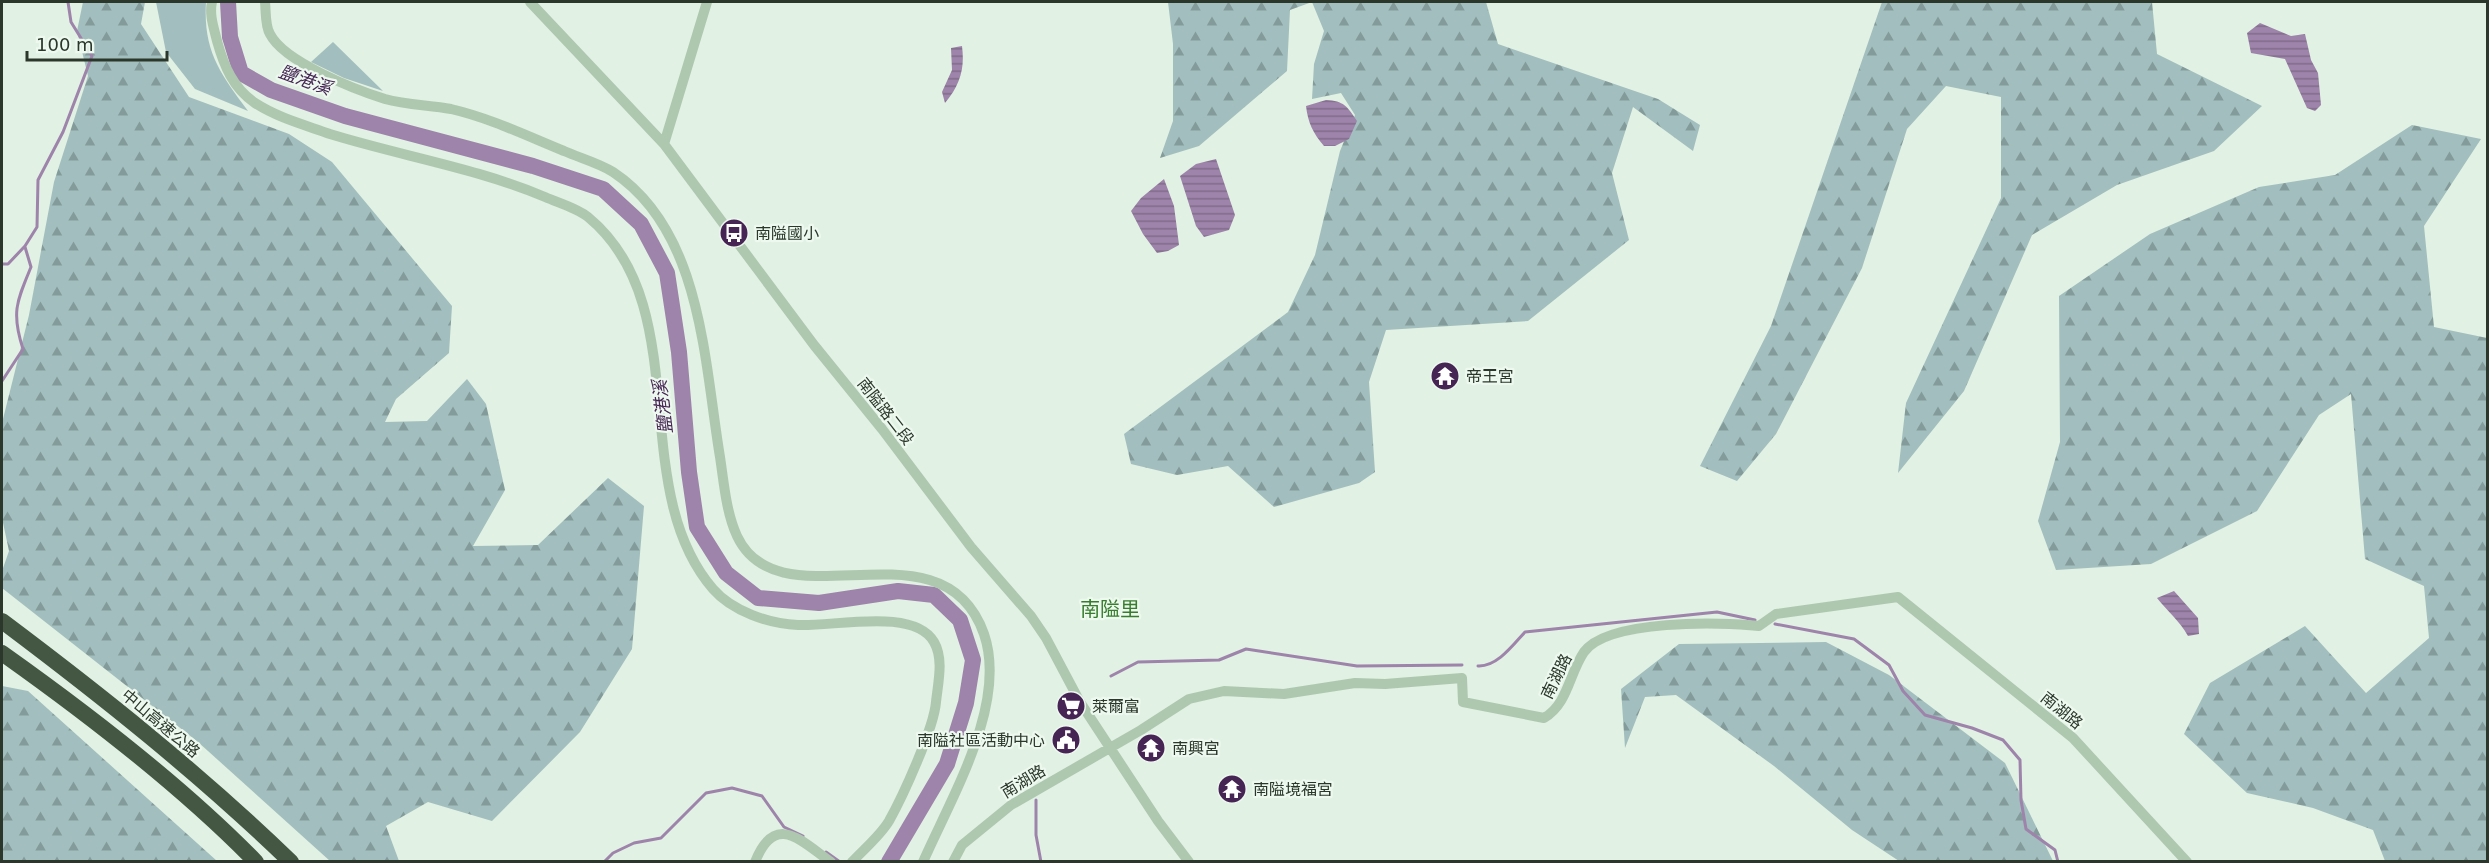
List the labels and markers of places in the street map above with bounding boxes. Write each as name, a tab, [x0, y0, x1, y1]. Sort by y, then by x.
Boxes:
bus stop icon: 南隘國小	[718, 217, 750, 249]
place label: 南隘國小	[755, 224, 819, 243]
temple icon: 帝王宮	[1429, 360, 1461, 392]
place label: 帝王宮	[1466, 367, 1514, 386]
supermarket icon: 萊爾富	[1055, 690, 1087, 722]
place label: 萊爾富	[1092, 697, 1140, 716]
public building icon: 南隘社區活動中心	[1050, 724, 1082, 756]
place label: 南隘社區活動中心	[917, 731, 1045, 750]
temple icon: 南興宮	[1135, 732, 1167, 764]
place label: 南興宮	[1172, 739, 1220, 758]
temple icon: 南隘境福宮	[1216, 773, 1248, 805]
place label: 南隘境福宮	[1253, 780, 1333, 799]

